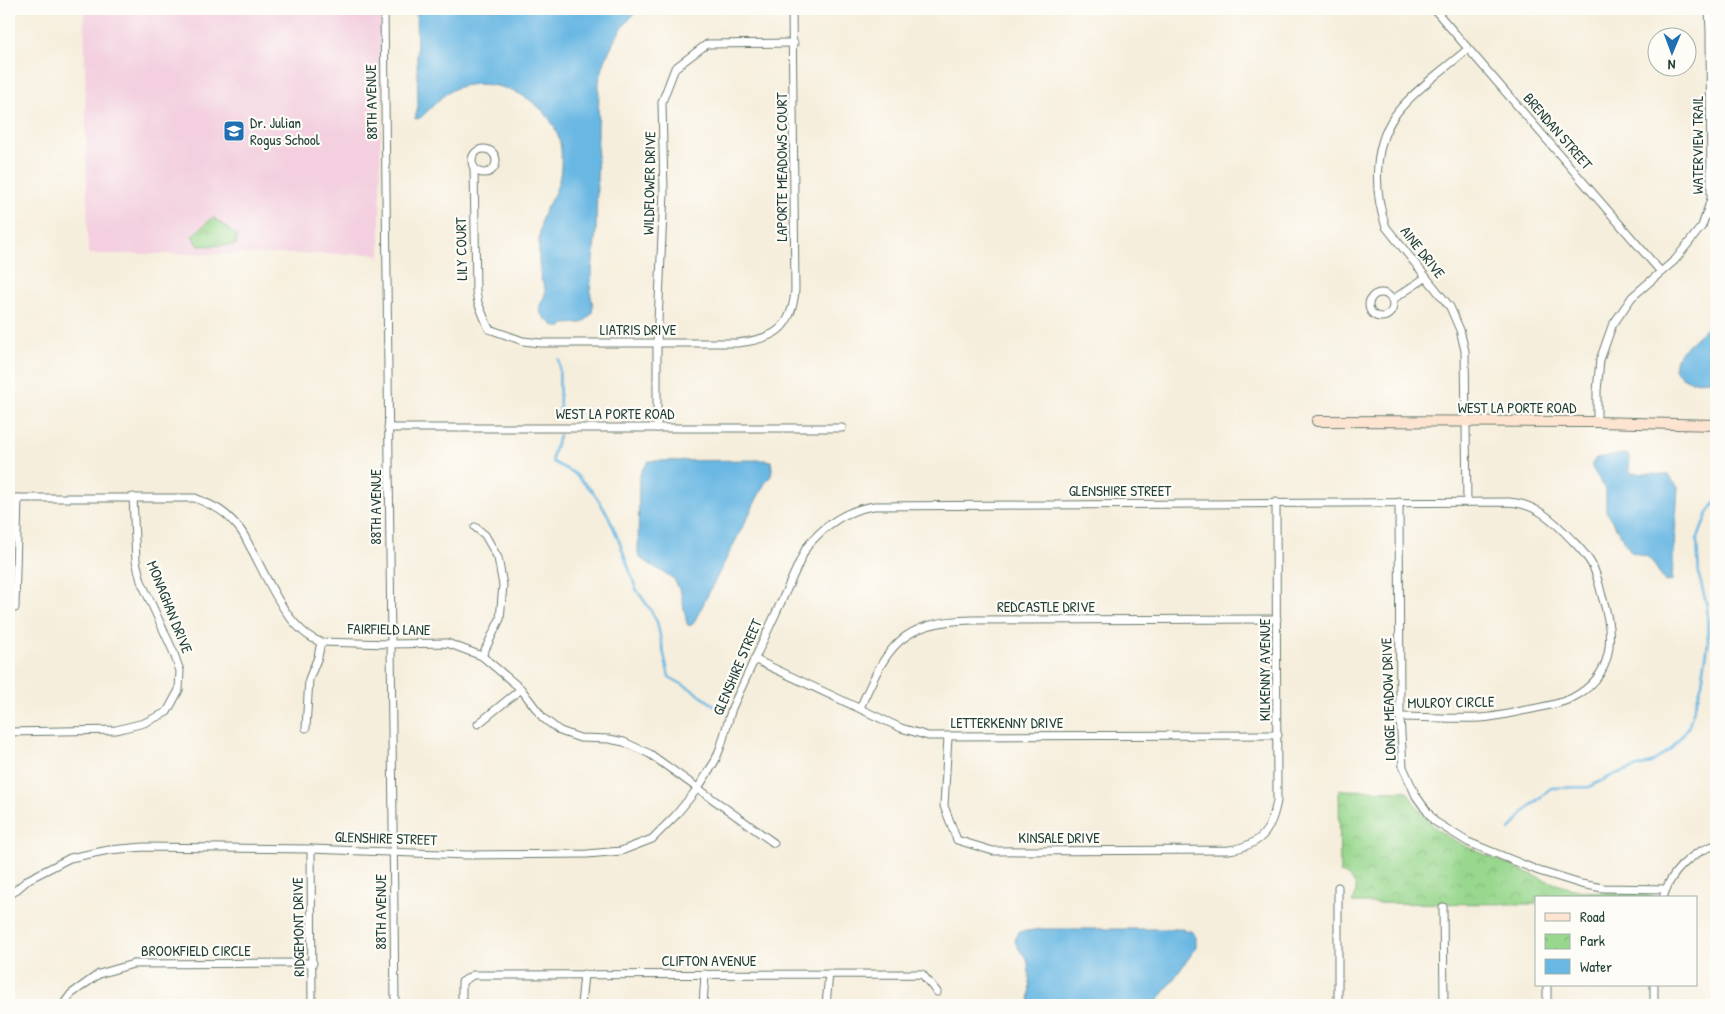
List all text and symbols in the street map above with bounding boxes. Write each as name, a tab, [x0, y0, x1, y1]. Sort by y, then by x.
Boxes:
north arrow	[1648, 28, 1698, 78]
text: N	[1667, 56, 1676, 75]
street label: 88TH AVENUE	[360, 64, 382, 140]
street label: BRENDAN STREET	[1519, 88, 1598, 175]
street label: LAPORTE MEADOWS COURT	[771, 92, 792, 241]
street label: WATERVIEW TRAIL	[1687, 95, 1708, 194]
place label: Dr. Julian Rogus School	[250, 112, 320, 150]
school or university icon: Dr. Julian Rogus School	[222, 119, 246, 143]
street label: WILDFLOWER DRIVE	[638, 131, 660, 235]
street label: LILY COURT	[450, 216, 472, 281]
street label: AINE DRIVE	[1396, 221, 1450, 283]
street label: LIATRIS DRIVE	[600, 319, 677, 340]
street label: WEST LA PORTE ROAD	[1458, 397, 1577, 418]
street label: WEST LA PORTE ROAD	[556, 403, 675, 424]
street label: 88TH AVENUE	[365, 469, 386, 545]
street label: GLENSHIRE STREET	[1069, 480, 1172, 501]
street label: MONAGHAN DRIVE	[142, 558, 198, 657]
street label: REDCASTLE DRIVE	[997, 596, 1095, 617]
street label: GLENSHIRE STREET	[707, 615, 767, 718]
street label: FAIRFIELD LANE	[346, 618, 431, 640]
street label: KILKENNY AVENUE	[1254, 618, 1275, 721]
street label: LONGE MEADOW DRIVE	[1375, 637, 1401, 761]
street label: MULROY CIRCLE	[1407, 691, 1495, 713]
street label: LETTERKENNY DRIVE	[951, 712, 1064, 733]
street label: GLENSHIRE STREET	[334, 826, 439, 850]
street label: KINSALE DRIVE	[1018, 827, 1100, 848]
street label: 88TH AVENUE	[370, 874, 391, 950]
street label: RIDGEMONT DRIVE	[287, 877, 309, 977]
legend	[1535, 896, 1698, 986]
text: Road	[1580, 906, 1605, 927]
text: Park	[1580, 930, 1605, 951]
street label: BROOKFIELD CIRCLE	[141, 940, 251, 961]
street label: CLIFTON AVENUE	[662, 950, 757, 971]
text: Water	[1580, 956, 1612, 977]

